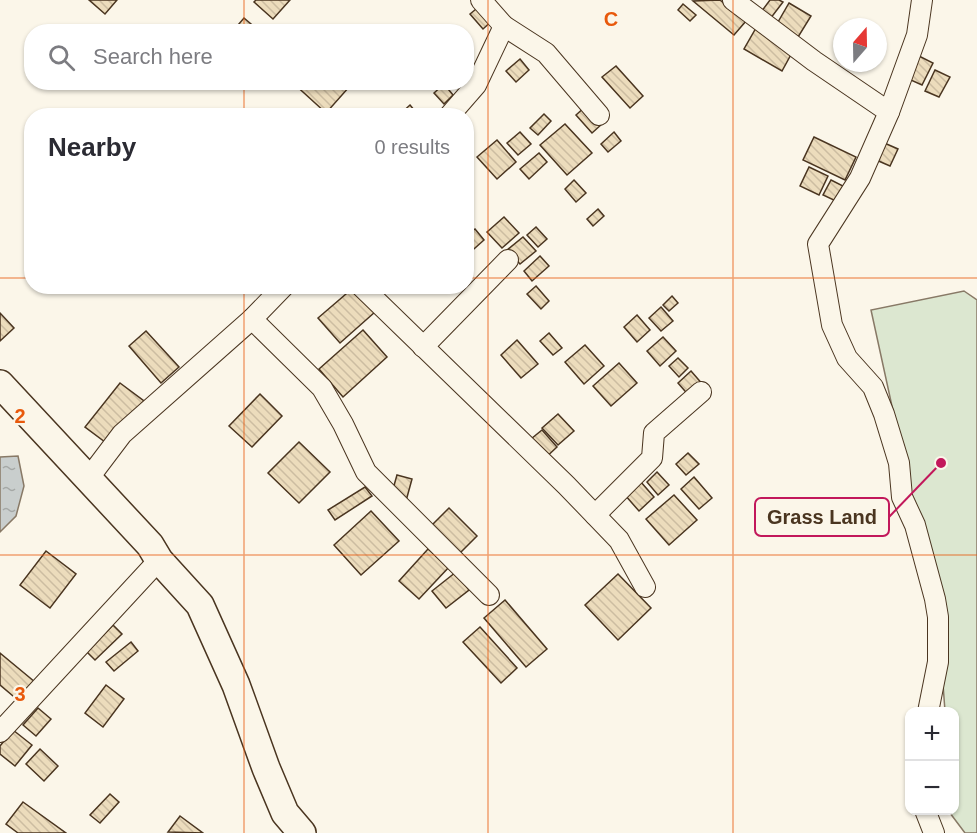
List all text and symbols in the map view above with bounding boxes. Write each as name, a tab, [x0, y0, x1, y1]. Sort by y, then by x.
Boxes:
text: C	[604, 8, 618, 30]
north arrow	[833, 18, 887, 72]
search box	[24, 24, 474, 90]
icon: search	[45, 41, 78, 74]
text: Search here	[93, 44, 213, 69]
text: Nearby	[48, 132, 136, 162]
text: 0 results	[374, 136, 450, 158]
text: 2	[14, 405, 26, 427]
callout: Grass Land	[755, 498, 889, 536]
text: Grass Land	[767, 506, 877, 528]
text: 3	[14, 683, 26, 705]
map controls	[905, 707, 959, 815]
button: +	[905, 707, 959, 761]
button: −	[905, 761, 959, 815]

